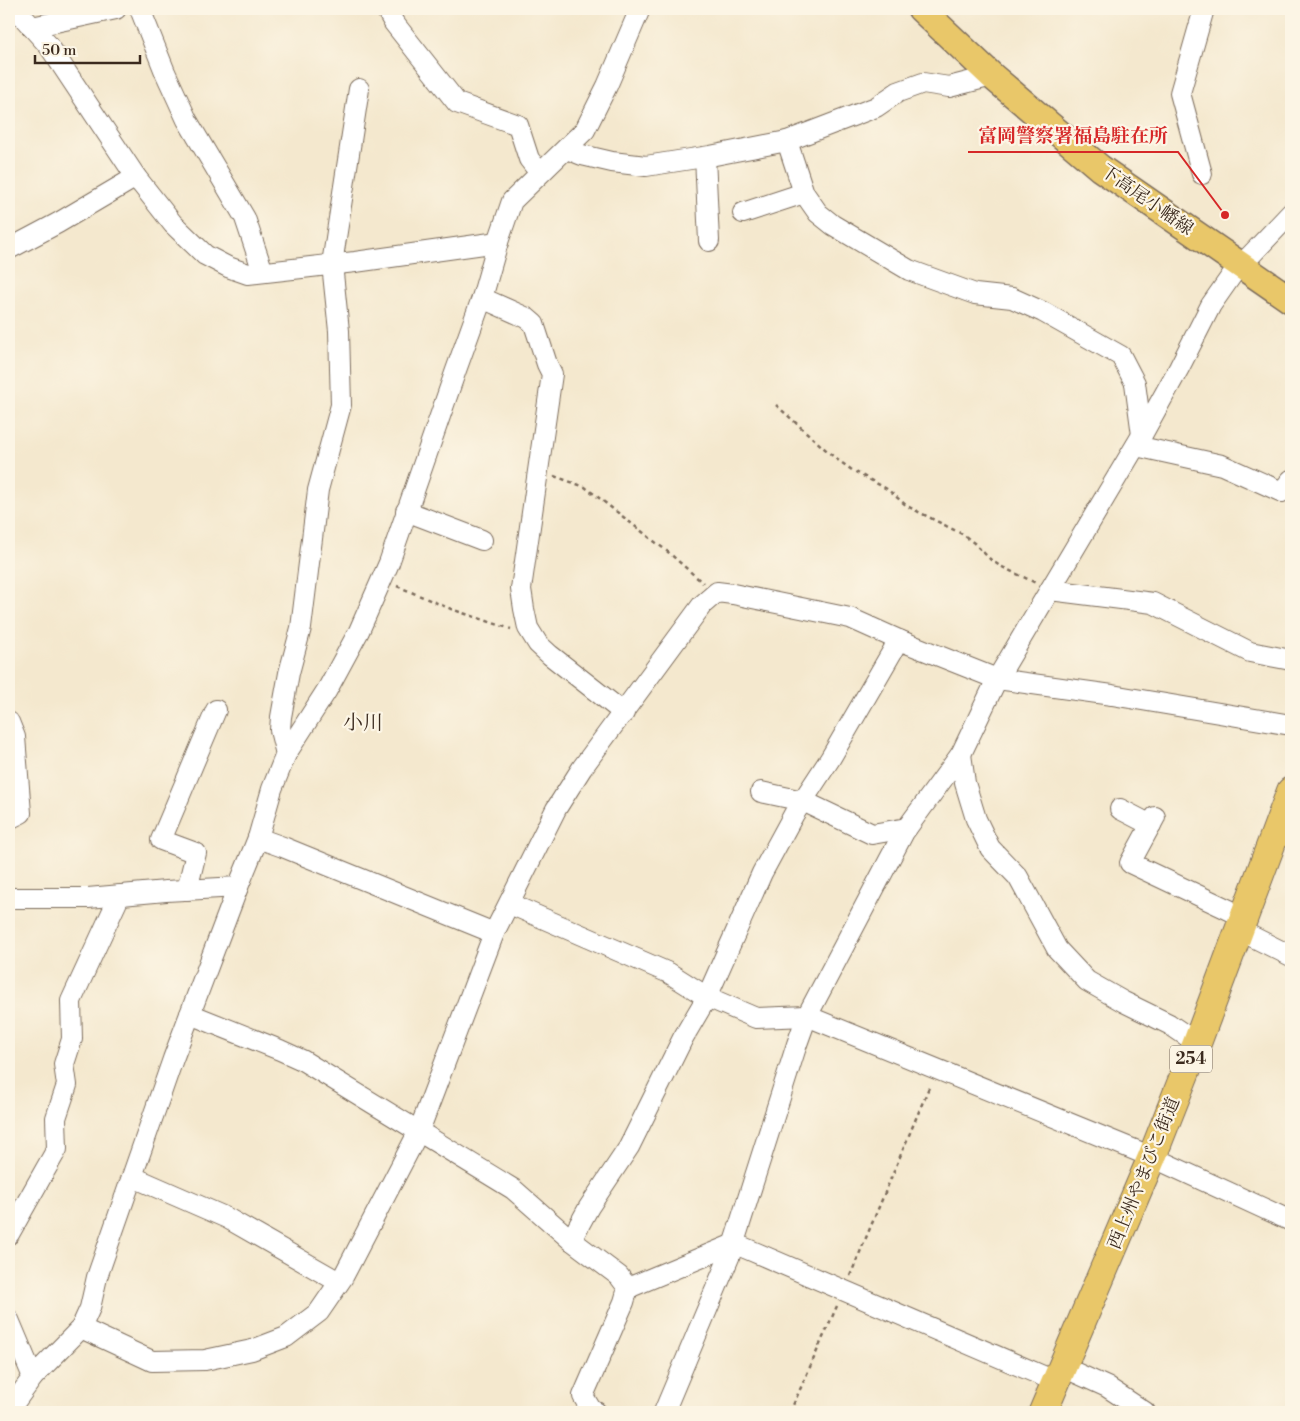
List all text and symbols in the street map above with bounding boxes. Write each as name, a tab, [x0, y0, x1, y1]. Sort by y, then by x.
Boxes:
scale bar	[35, 32, 140, 64]
text: 50 m	[42, 41, 76, 60]
callout: 富岡警察署福島駐在所	[968, 118, 1178, 152]
text: 富岡警察署福島駐在所	[978, 124, 1168, 148]
street label: 下高尾小幡線	[1096, 160, 1198, 240]
district label: 小川	[343, 711, 383, 736]
road number: 254	[1170, 1046, 1212, 1072]
street label: 西上州やまびこ街道	[1103, 1094, 1185, 1252]

